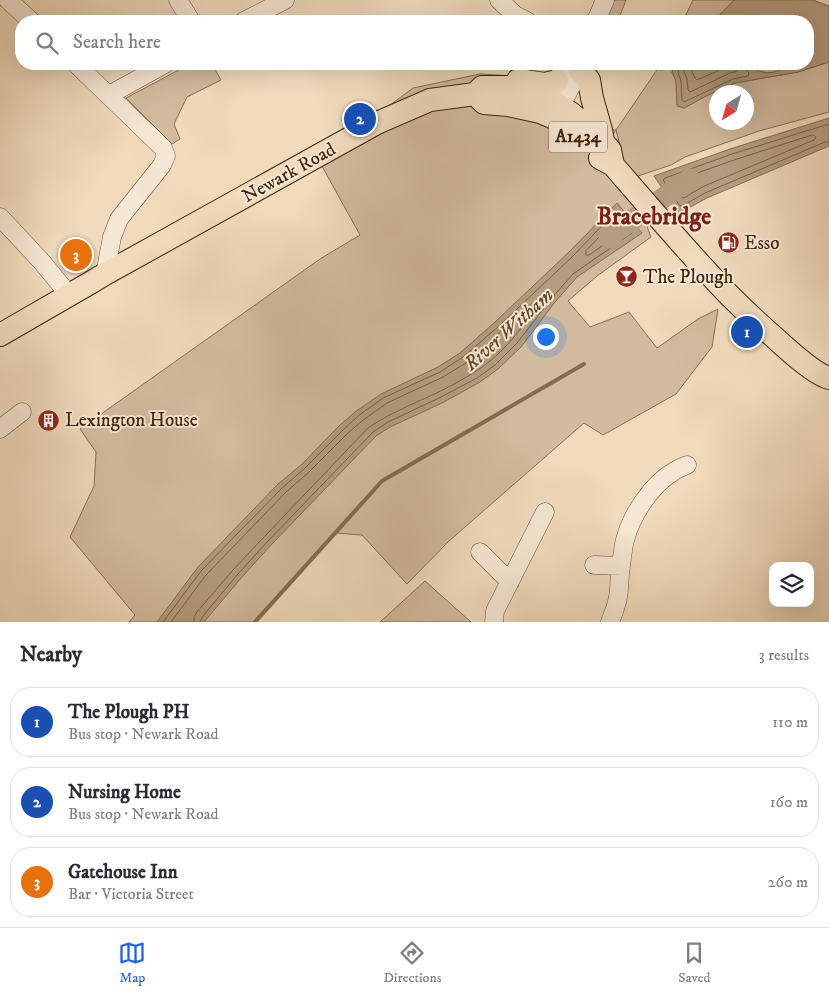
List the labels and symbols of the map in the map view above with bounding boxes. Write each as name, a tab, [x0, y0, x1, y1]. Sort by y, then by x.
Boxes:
north arrow	[709, 85, 754, 130]
pin: 2	[344, 100, 376, 138]
road number: A1434	[549, 121, 607, 152]
street label: Newark Road	[238, 138, 340, 208]
district label: Bracebridge	[597, 202, 711, 232]
fuel station icon: Esso	[716, 231, 740, 255]
place label: Esso	[744, 232, 779, 255]
pin: 3	[60, 236, 92, 274]
bar icon: The Plough	[615, 265, 639, 289]
place label: The Plough	[643, 266, 733, 289]
water label: River Witham	[458, 283, 559, 377]
pin: 1	[731, 313, 763, 351]
your location	[533, 324, 559, 350]
building icon: Lexington House	[37, 408, 61, 432]
place label: Lexington House	[65, 409, 198, 432]

